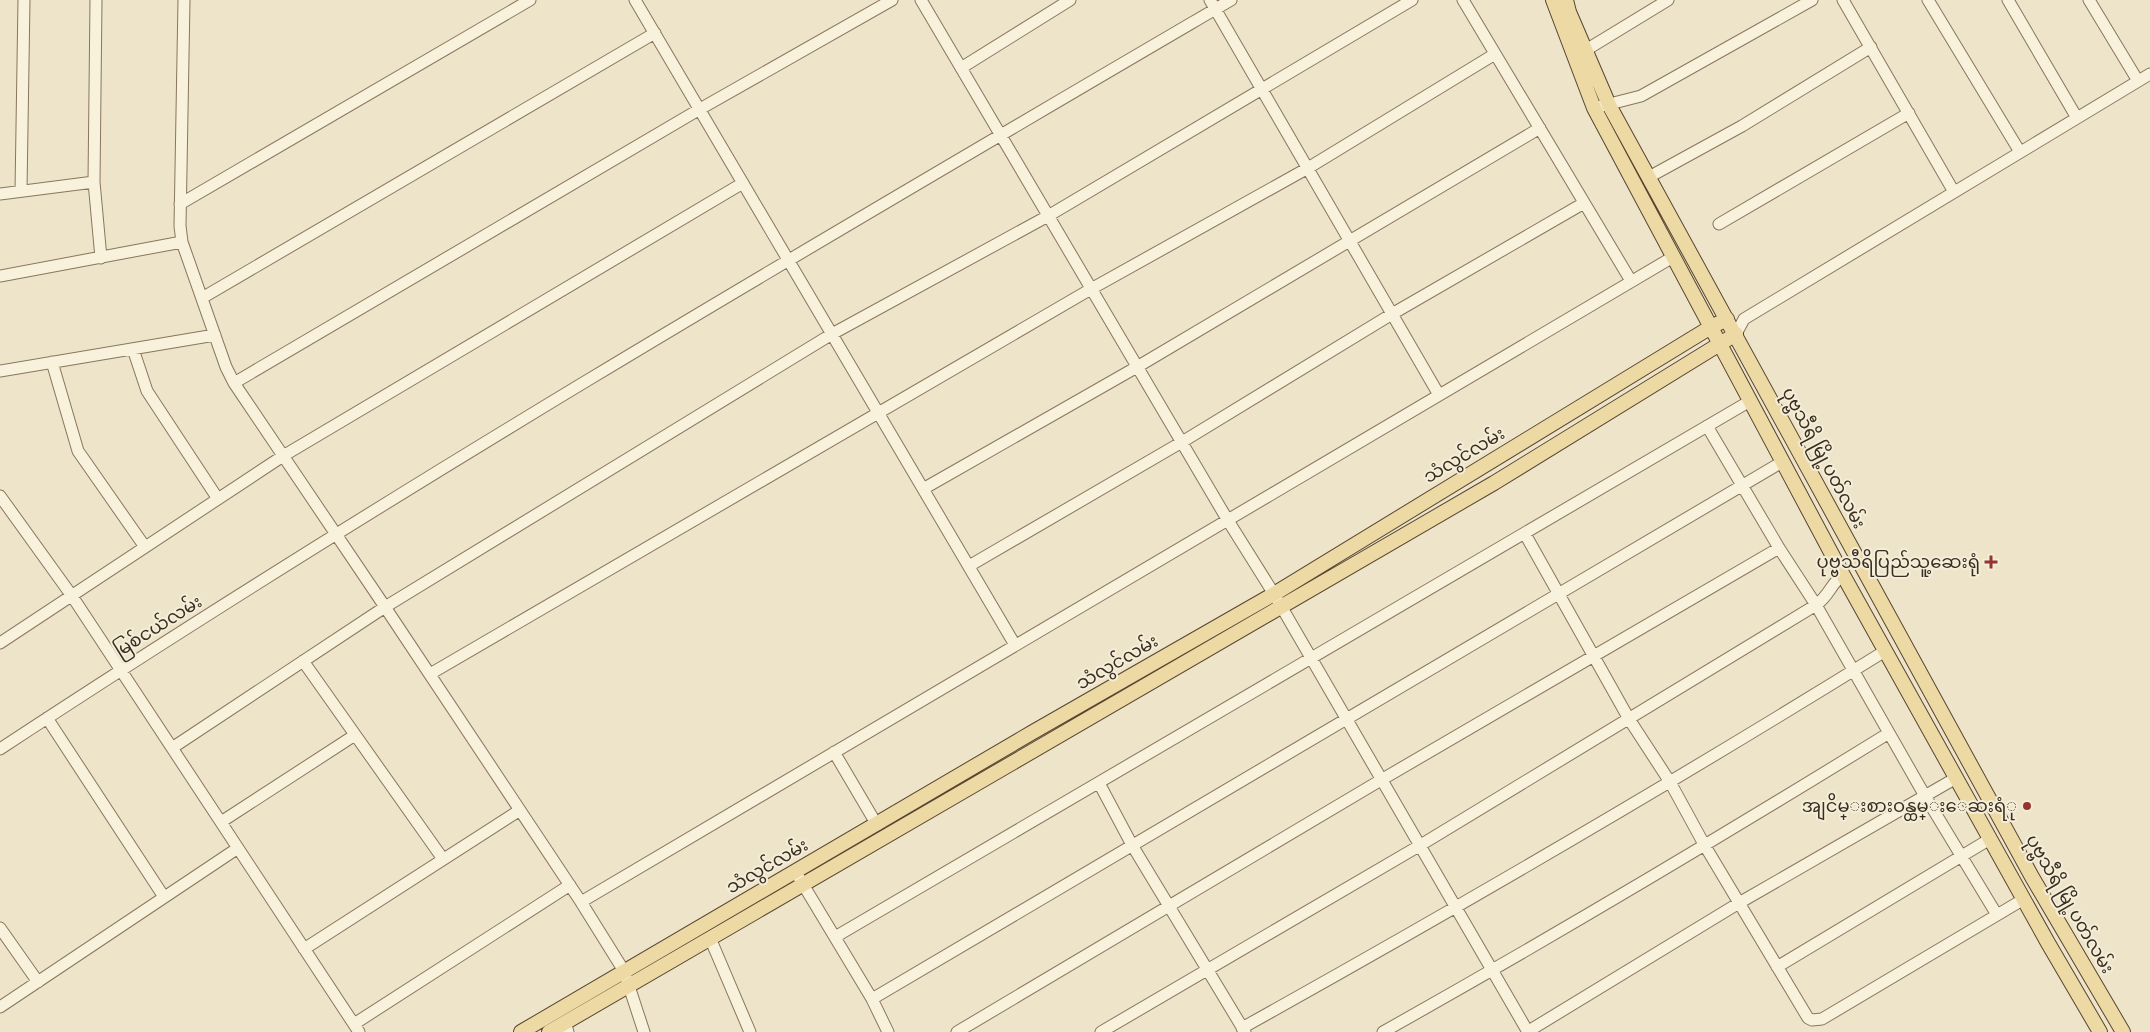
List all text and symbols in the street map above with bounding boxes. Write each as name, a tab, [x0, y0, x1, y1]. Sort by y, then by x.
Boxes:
street label: ပုဗ္ဗသီရိ မြို့ပတ်လမ်း	[1774, 382, 1873, 535]
street label: သံလွင်လမ်း	[1418, 420, 1511, 491]
place label: ပုဗ္ဗသီရိပြည်သူ့ဆေးရုံ	[1817, 548, 1980, 577]
marker: ပုဗ္ဗသီရိပြည်သူ့ဆေးရုံ	[1984, 555, 1998, 569]
street label: မြစ်ငယ်လမ်း	[109, 589, 208, 665]
street label: သံလွင်လမ်း	[1071, 628, 1164, 698]
place label: အျငိမ္းစားဝန္ထမ္းေဆးရံု	[1802, 792, 2017, 821]
marker: အျငိမ္းစားဝန္ထမ္းေဆးရံု	[2021, 800, 2033, 812]
street label: ပုဗ္ဗသီရိ မြို့ပတ်လမ်း	[2017, 829, 2121, 980]
street label: သံလွင်လမ်း	[721, 832, 814, 902]

